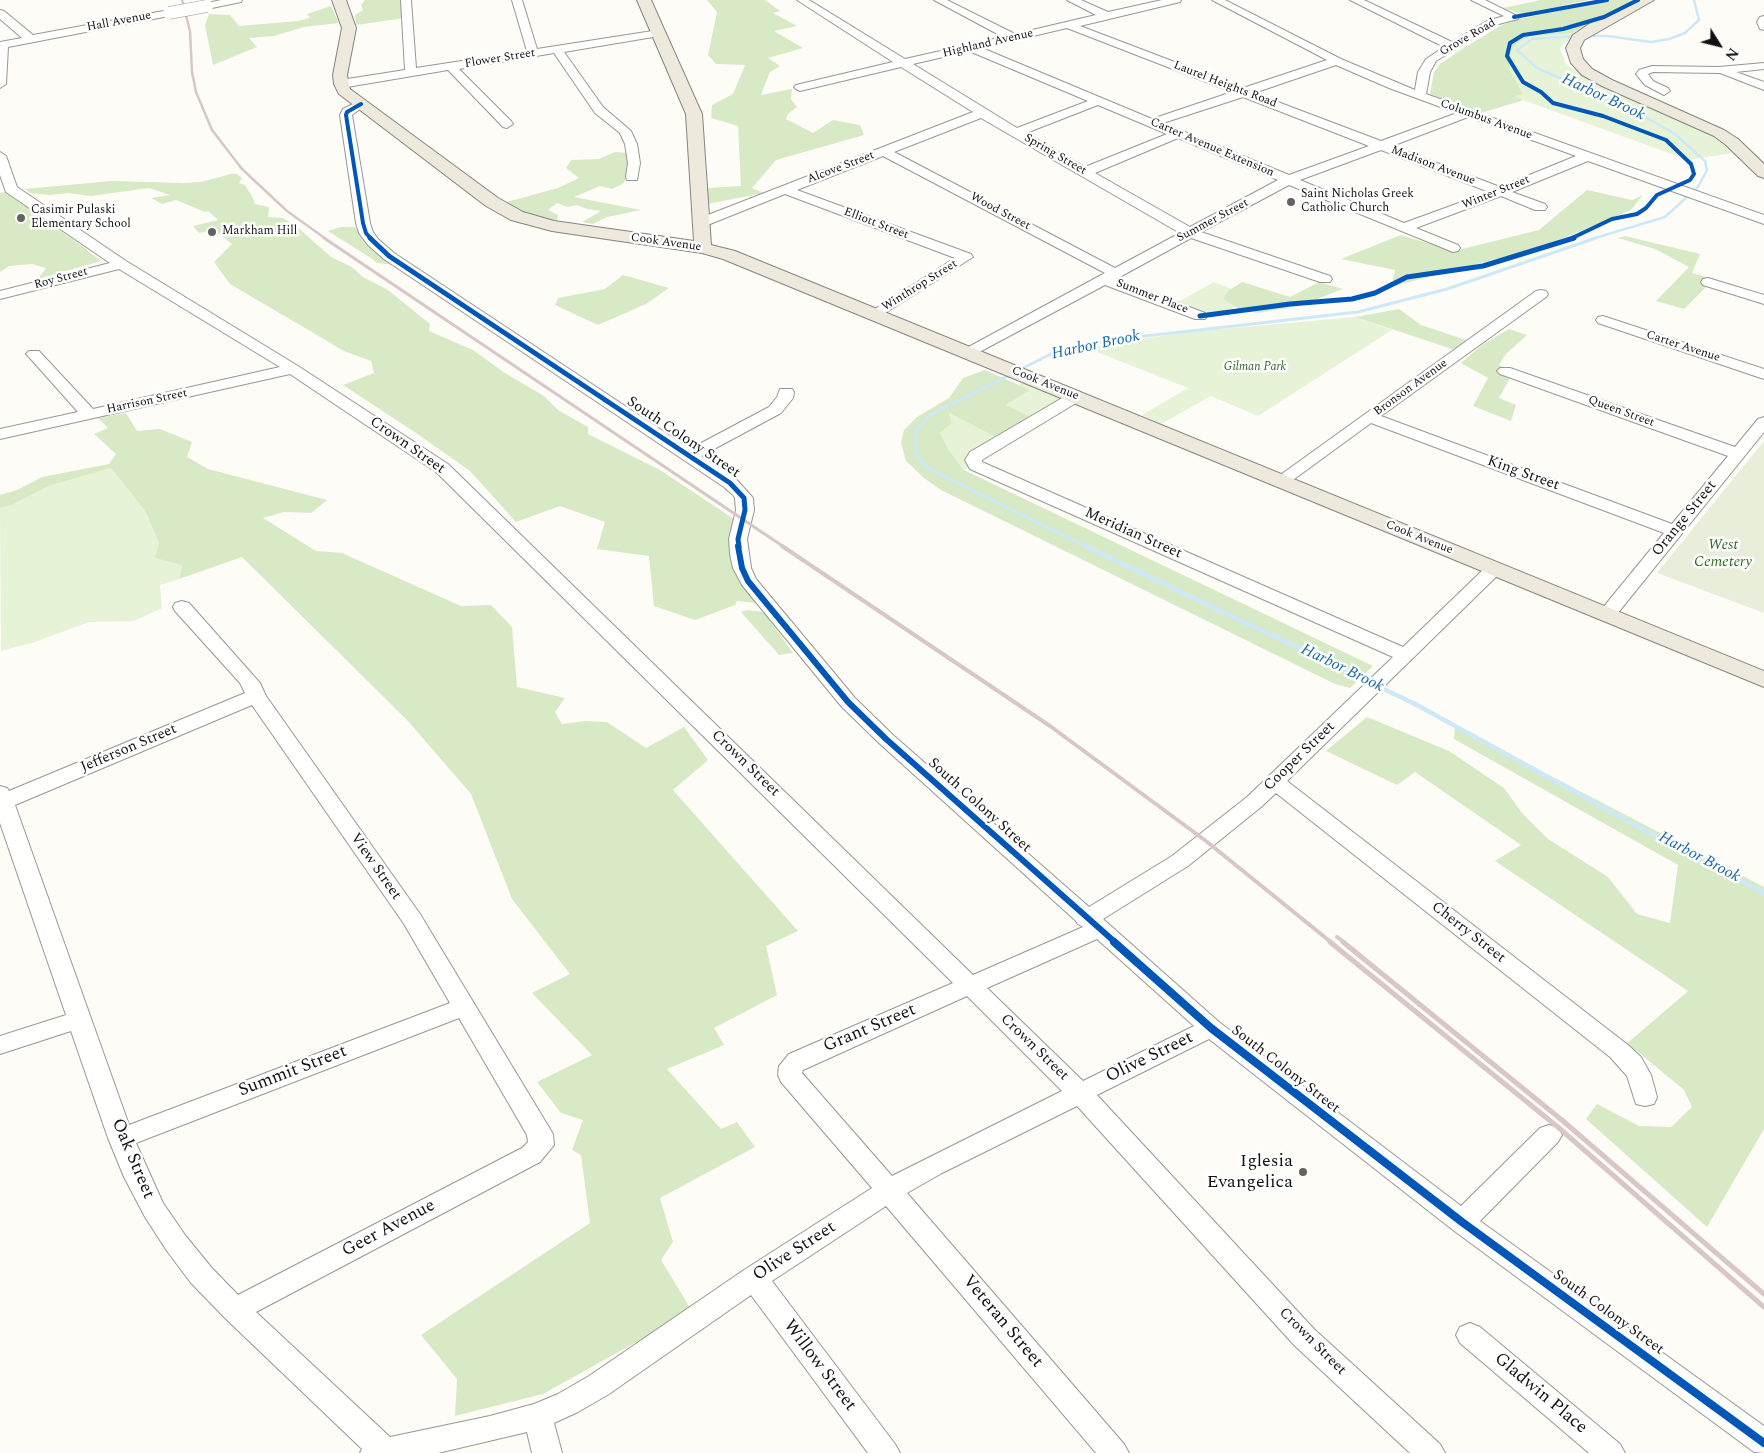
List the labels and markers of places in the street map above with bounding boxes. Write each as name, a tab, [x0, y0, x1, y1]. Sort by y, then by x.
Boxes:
place label: Saint Nicholas Greek Catholic Church	[1301, 188, 1414, 216]
marker: Saint Nicholas Greek Catholic Church	[1285, 196, 1297, 208]
place label: Casimir Pulaski Elementary School	[31, 204, 131, 232]
marker: Casimir Pulaski Elementary School	[15, 212, 27, 224]
place label: Markham Hill	[222, 225, 297, 239]
marker: Markham Hill	[206, 226, 218, 238]
place label: Iglesia Evangelica	[1207, 1151, 1293, 1194]
marker: Iglesia Evangelica	[1297, 1166, 1309, 1178]

